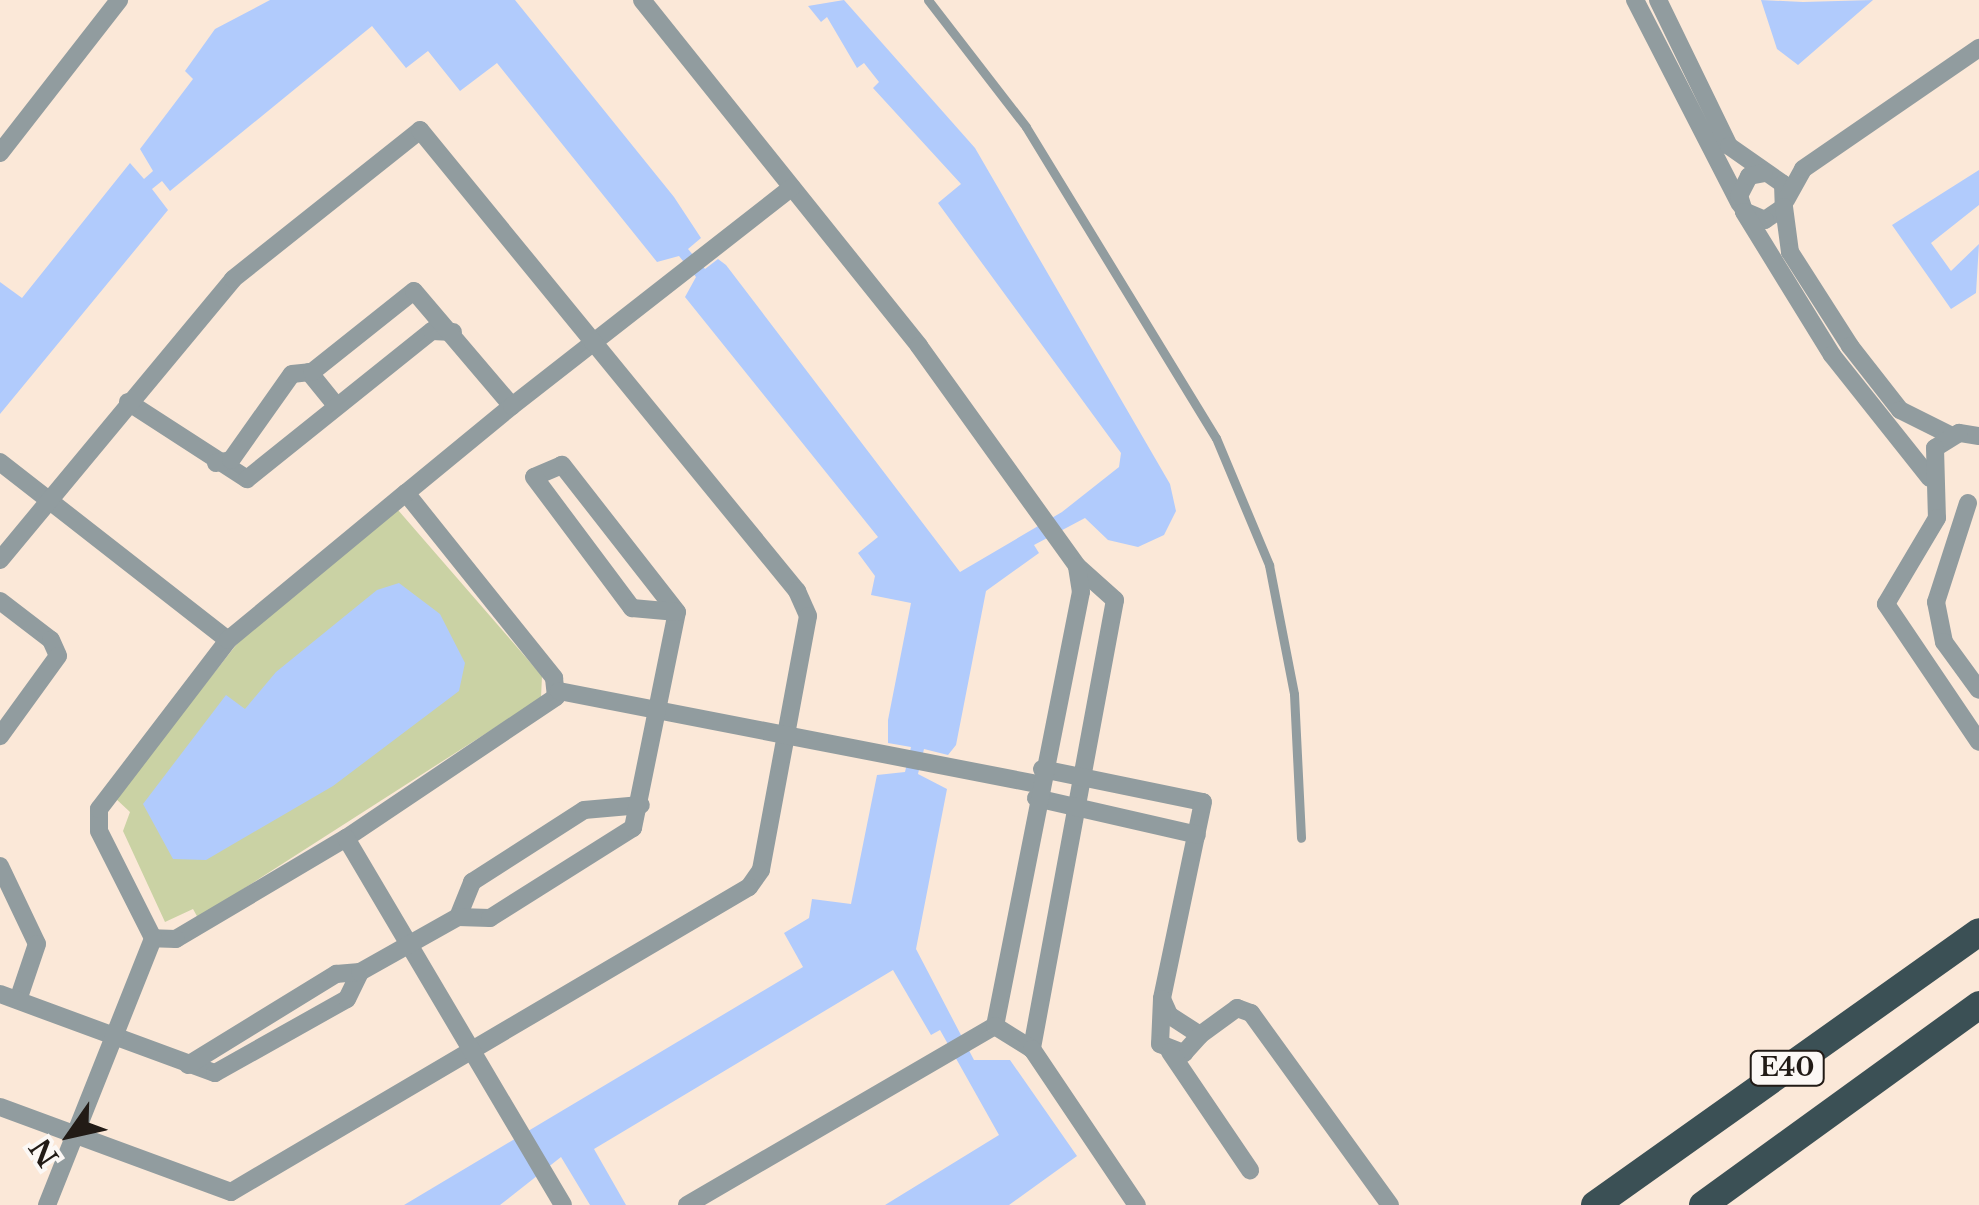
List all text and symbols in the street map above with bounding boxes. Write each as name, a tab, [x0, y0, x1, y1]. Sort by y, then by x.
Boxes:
road number: E40	[1750, 1048, 1824, 1088]
north arrow	[20, 1085, 120, 1185]
text: N	[23, 1131, 67, 1173]

